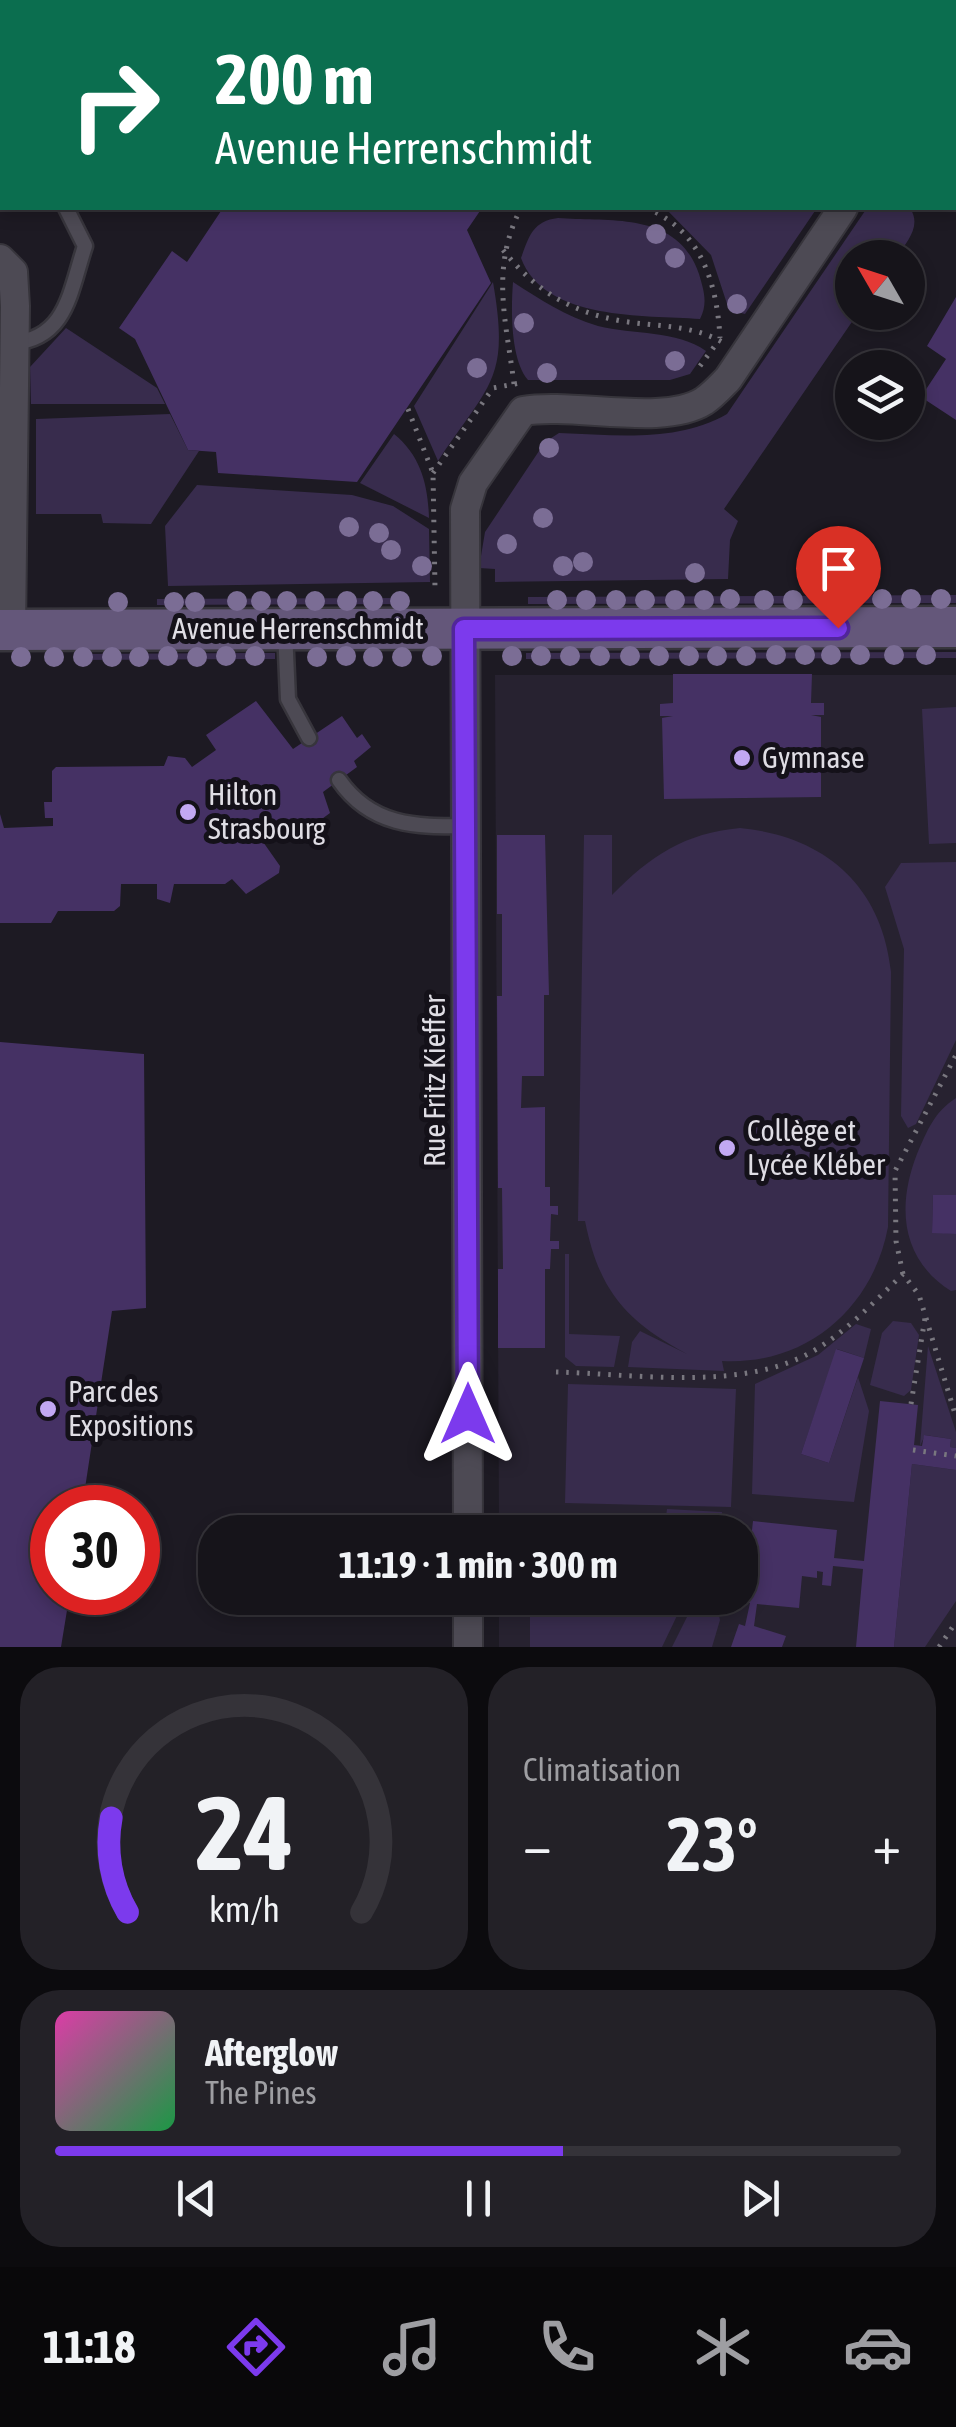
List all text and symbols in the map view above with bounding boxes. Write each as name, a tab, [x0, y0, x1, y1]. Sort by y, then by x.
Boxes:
text: 200 m	[215, 39, 374, 119]
icon: right	[50, 40, 180, 170]
text: Avenue Herrenschmidt	[215, 122, 593, 174]
north arrow	[835, 240, 925, 330]
map controls	[835, 240, 925, 440]
button: layers	[835, 350, 925, 440]
pin	[796, 526, 881, 629]
icon: arrive	[811, 541, 866, 596]
street label: Avenue Herrenschmidt	[172, 611, 424, 645]
place label: Gymnase	[762, 740, 865, 774]
marker: Gymnase	[731, 747, 753, 769]
place label: Hilton Strasbourg	[208, 777, 326, 845]
marker: Hilton Strasbourg	[177, 801, 199, 823]
street label: Rue Fritz Kieffer	[417, 994, 451, 1167]
place label: Collège et Lycée Kléber	[747, 1113, 886, 1181]
marker: Collège et Lycée Kléber	[716, 1137, 738, 1159]
position arrow	[416, 1362, 520, 1466]
place label: Parc des Expositions	[68, 1374, 194, 1442]
marker: Parc des Expositions	[37, 1398, 59, 1420]
speed limit sign: 30	[30, 1485, 160, 1615]
text: 11:19 · 1 min · 300 m	[338, 1543, 618, 1586]
text: Climatisation	[523, 1751, 681, 1788]
text: 24	[195, 1773, 293, 1892]
text: 23°	[666, 1801, 758, 1887]
text: −	[523, 1813, 552, 1876]
text: +	[872, 1813, 901, 1876]
text: km/h	[209, 1889, 279, 1930]
text: Afterglow	[205, 2031, 338, 2074]
text: The Pines	[205, 2074, 317, 2111]
icon: previous	[169, 2171, 224, 2226]
icon: pause	[451, 2171, 506, 2226]
icon: next	[733, 2171, 788, 2226]
icon: directions	[221, 2312, 291, 2382]
icon: music	[377, 2312, 447, 2382]
icon: phone	[532, 2312, 602, 2382]
icon: climate	[688, 2312, 758, 2382]
icon: car	[843, 2312, 913, 2382]
text: 11:18	[43, 2321, 135, 2373]

